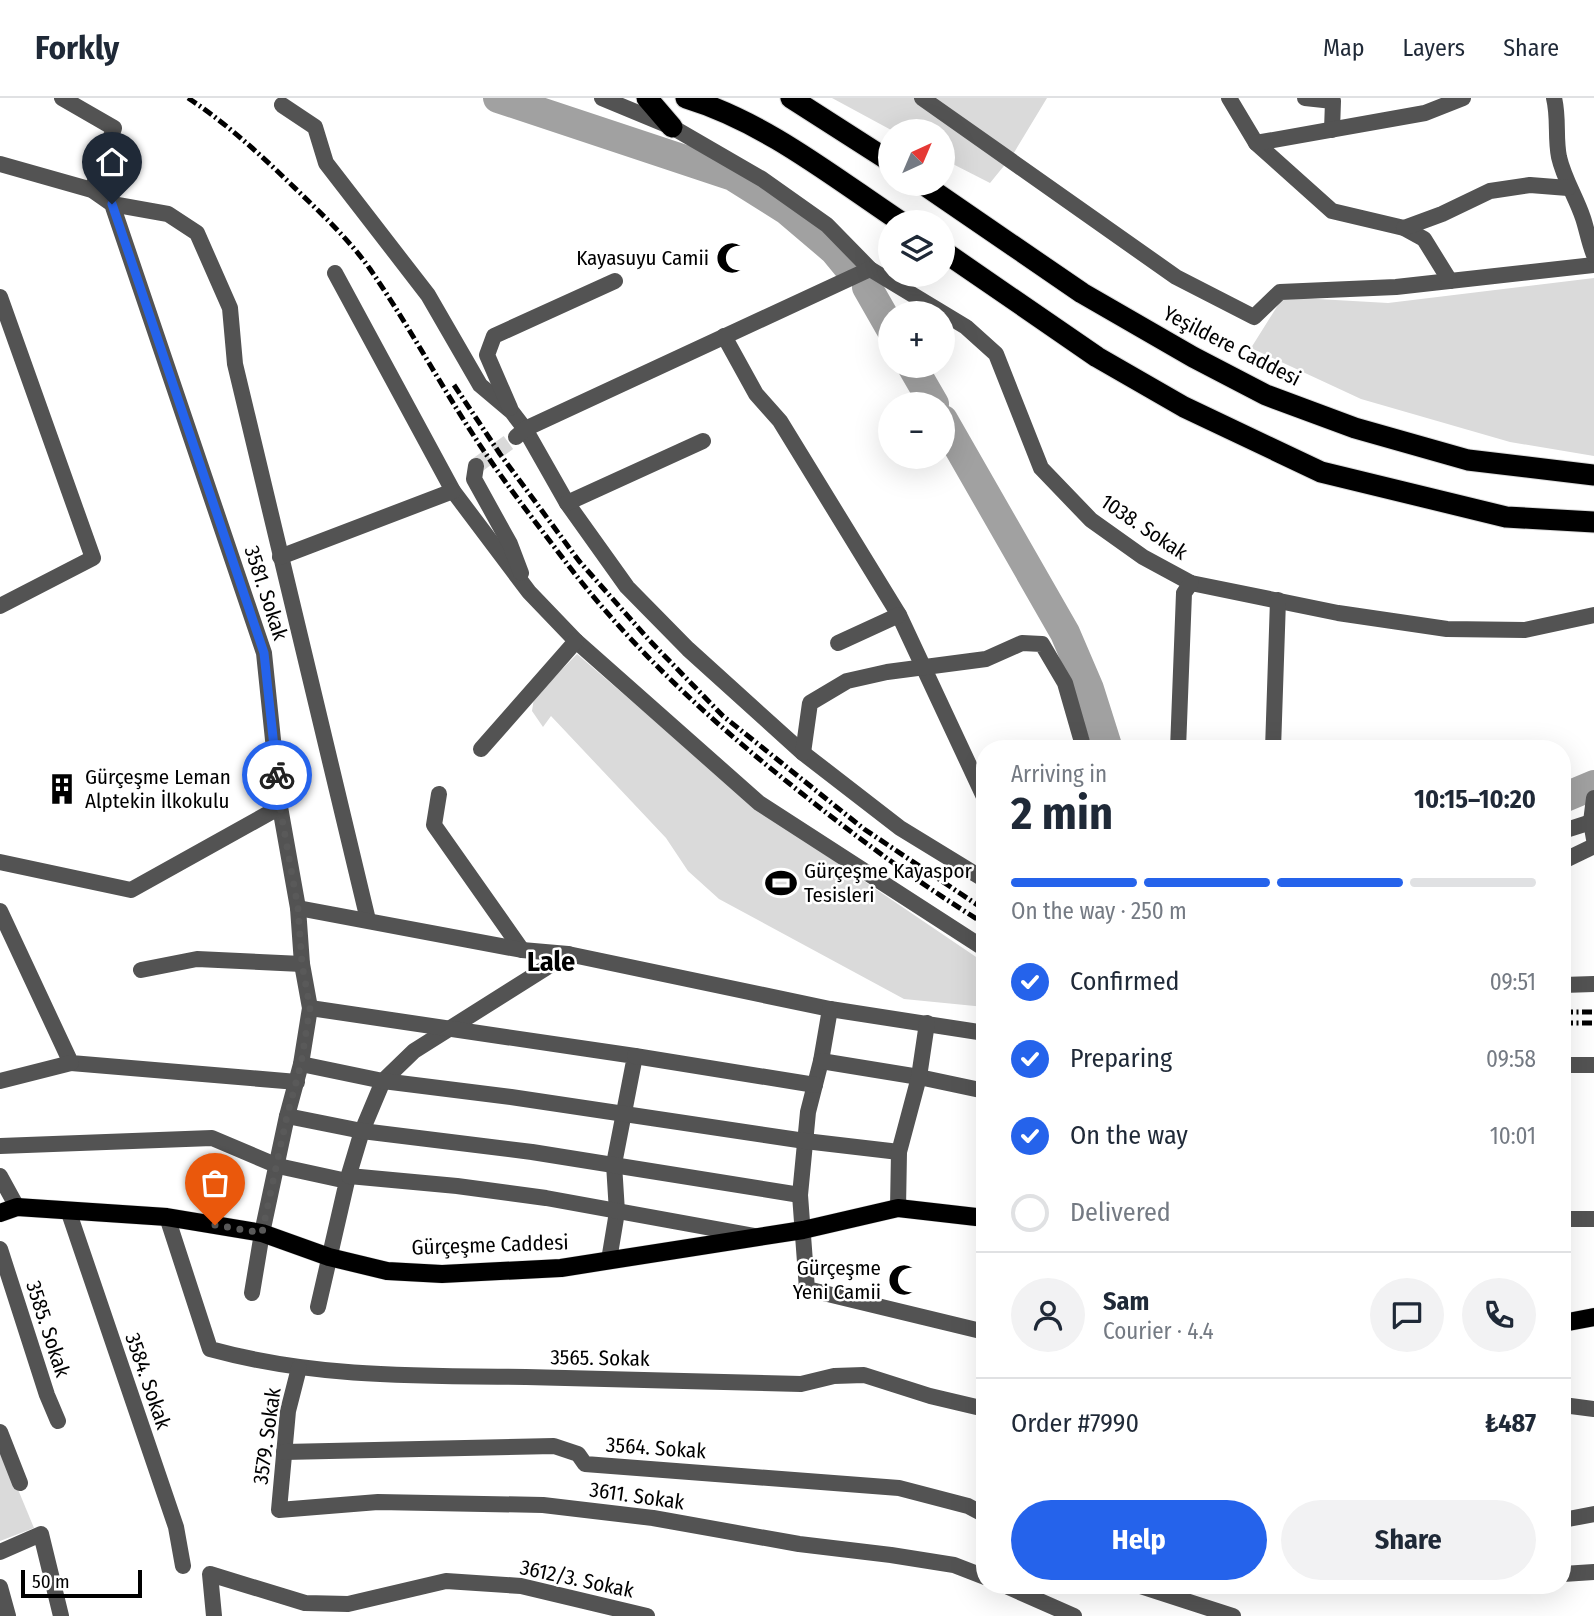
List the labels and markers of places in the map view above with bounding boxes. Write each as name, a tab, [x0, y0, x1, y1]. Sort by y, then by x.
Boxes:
pin	[82, 132, 142, 204]
mosque icon: Kayasuyu Camii	[715, 241, 749, 275]
place label: Kayasuyu Camii	[576, 245, 709, 271]
place label: Gürçeşme Leman Alptekin İlkokulu	[85, 764, 231, 814]
building icon: Gürçeşme Leman Alptekin İlkokulu	[45, 772, 79, 806]
place label: Gürçeşme Kayaspor Tesisleri	[804, 858, 972, 908]
sports icon: Gürçeşme Kayaspor Tesisleri	[764, 866, 798, 900]
pin	[185, 1153, 245, 1225]
place label: Gürçeşme Yeni Camii	[793, 1255, 881, 1305]
mosque icon: Gürçeşme Yeni Camii	[887, 1263, 921, 1297]

